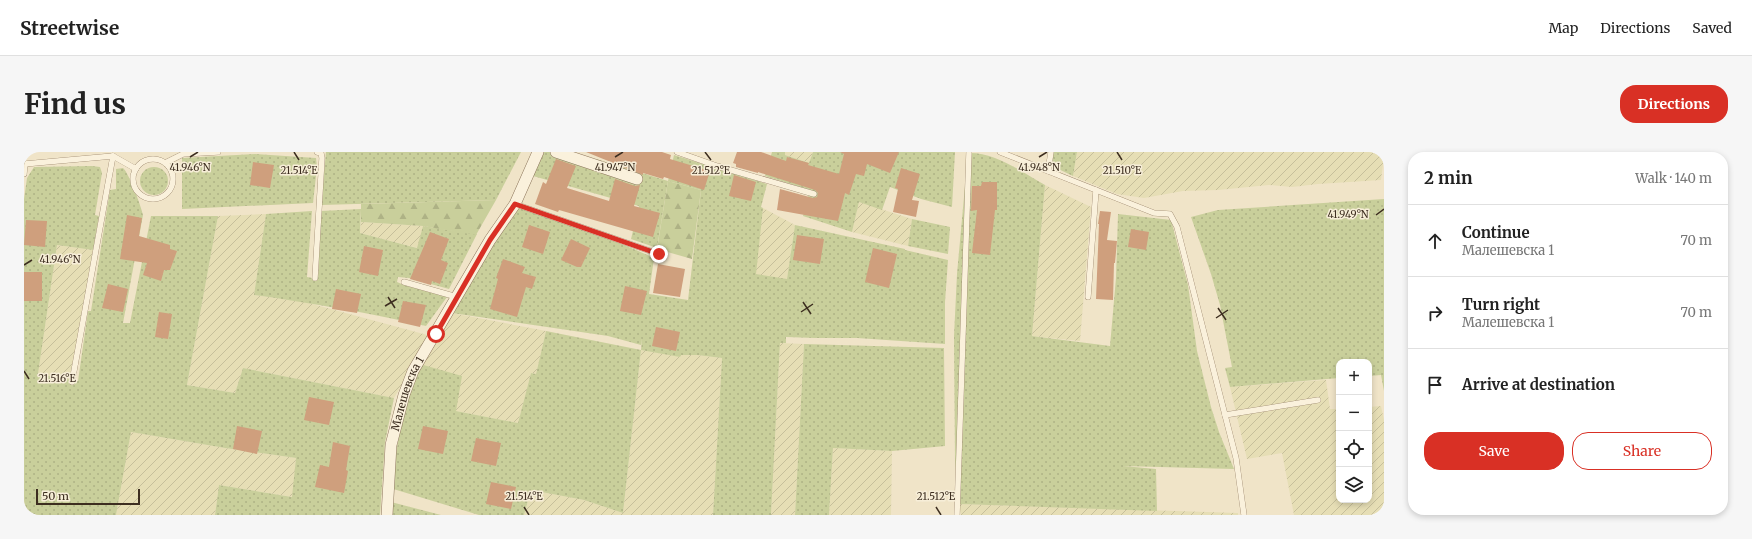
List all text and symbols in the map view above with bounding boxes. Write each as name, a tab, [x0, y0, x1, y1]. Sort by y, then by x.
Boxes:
text: Streetwise	[20, 16, 119, 40]
text: Map	[1548, 19, 1578, 37]
text: Directions	[1600, 19, 1670, 37]
text: Saved	[1692, 19, 1732, 37]
button: Directions	[1620, 85, 1728, 123]
text: Find us	[24, 86, 126, 122]
text: 41.946°N	[170, 161, 211, 174]
text: 41.947°N	[595, 161, 635, 174]
text: 41.948°N	[1018, 161, 1060, 174]
text: 21.514°E	[280, 164, 318, 177]
text: 21.512°E	[692, 164, 731, 177]
text: 21.510°E	[1103, 164, 1142, 177]
text: 2 min	[1424, 167, 1472, 189]
text: Walk · 140 m	[1635, 170, 1712, 187]
text: 41.949°N	[1327, 208, 1369, 221]
text: Continue	[1462, 223, 1530, 242]
icon: ahead	[1424, 230, 1446, 252]
text: 70 m	[1681, 232, 1712, 249]
text: Малешевска 1	[1462, 242, 1554, 259]
route end	[650, 245, 668, 263]
text: 41.946°N	[40, 253, 81, 266]
text: Turn right	[1462, 295, 1540, 314]
icon: right	[1424, 302, 1446, 324]
text: 70 m	[1681, 304, 1712, 321]
text: Малешевска 1	[1462, 314, 1554, 331]
route start	[427, 325, 445, 343]
street label: Малешевска 1	[388, 354, 427, 432]
map controls	[1336, 359, 1372, 503]
button: +	[1336, 359, 1372, 395]
text: 21.516°E	[38, 372, 76, 385]
icon: arrive	[1424, 374, 1446, 396]
text: Arrive at destination	[1462, 375, 1615, 394]
button: −	[1336, 395, 1372, 431]
button: locate	[1336, 431, 1372, 467]
button: Save	[1424, 432, 1564, 470]
button: Share	[1572, 432, 1712, 470]
button: layers	[1336, 467, 1372, 503]
scale bar	[36, 487, 140, 506]
text: 50 m	[42, 489, 69, 503]
text: 21.514°E	[505, 490, 543, 503]
text: 21.512°E	[917, 490, 956, 503]

